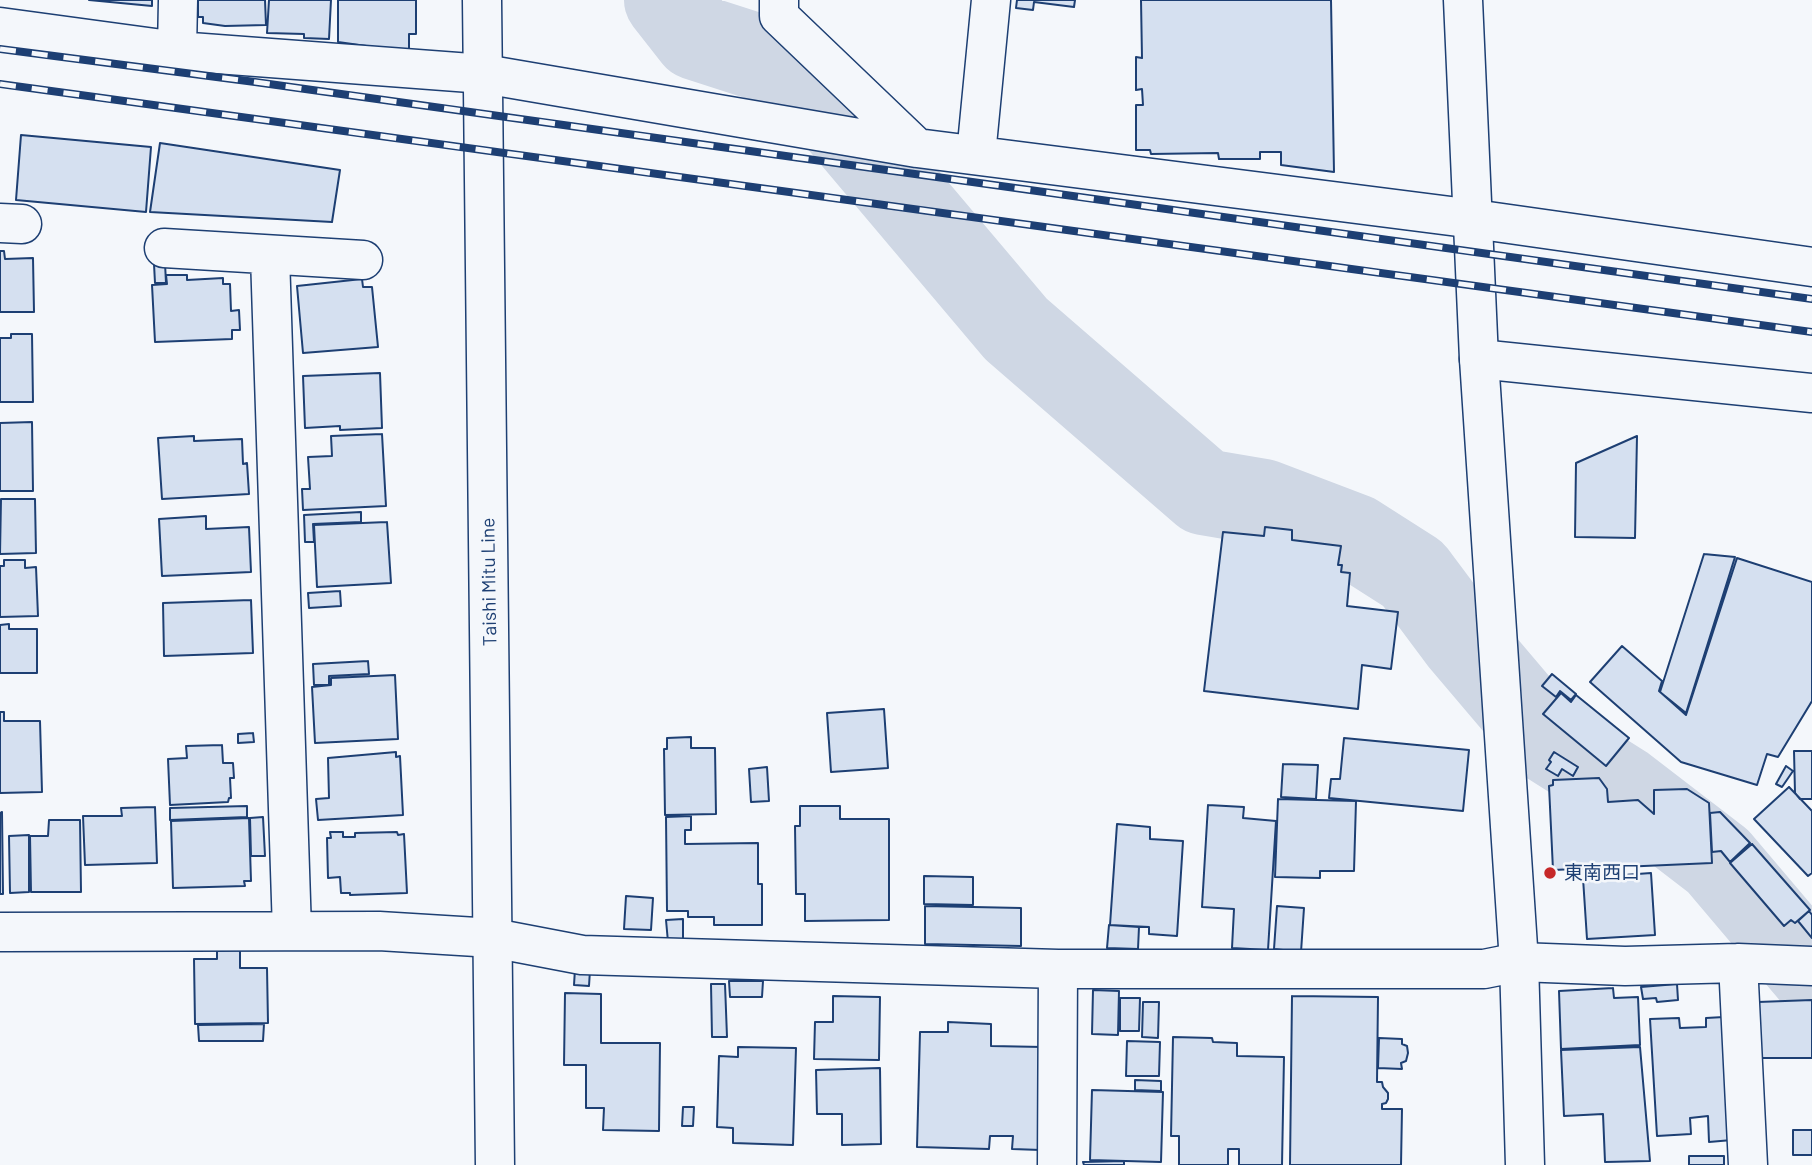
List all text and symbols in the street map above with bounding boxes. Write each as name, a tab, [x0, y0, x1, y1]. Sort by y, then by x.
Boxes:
street label: Taishi Mitu Line	[476, 518, 502, 646]
place label: 東南西口	[1564, 862, 1640, 884]
marker: 東南西口	[1542, 865, 1558, 881]

